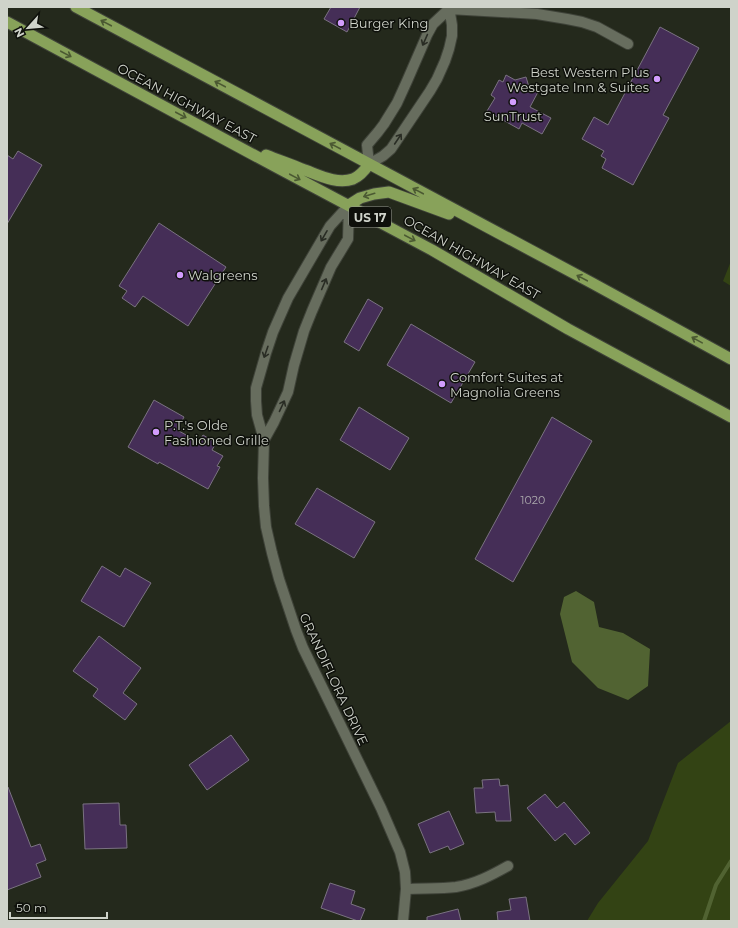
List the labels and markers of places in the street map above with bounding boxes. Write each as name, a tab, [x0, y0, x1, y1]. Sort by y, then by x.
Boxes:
place label: Burger King	[349, 15, 428, 31]
marker: Burger King	[336, 18, 346, 28]
place label: Best Western Plus Westgate Inn & Suites	[507, 64, 649, 95]
marker: Best Western Plus Westgate Inn & Suites	[652, 74, 662, 84]
marker: SunTrust	[508, 97, 518, 107]
place label: SunTrust	[484, 108, 542, 124]
place label: Walgreens	[188, 267, 258, 283]
marker: Walgreens	[175, 270, 185, 280]
place label: Comfort Suites at Magnolia Greens	[450, 369, 563, 400]
marker: Comfort Suites at Magnolia Greens	[437, 379, 447, 389]
place label: P.T.'s Olde Fashioned Grille	[164, 417, 269, 448]
marker: P.T.'s Olde Fashioned Grille	[151, 427, 161, 437]

